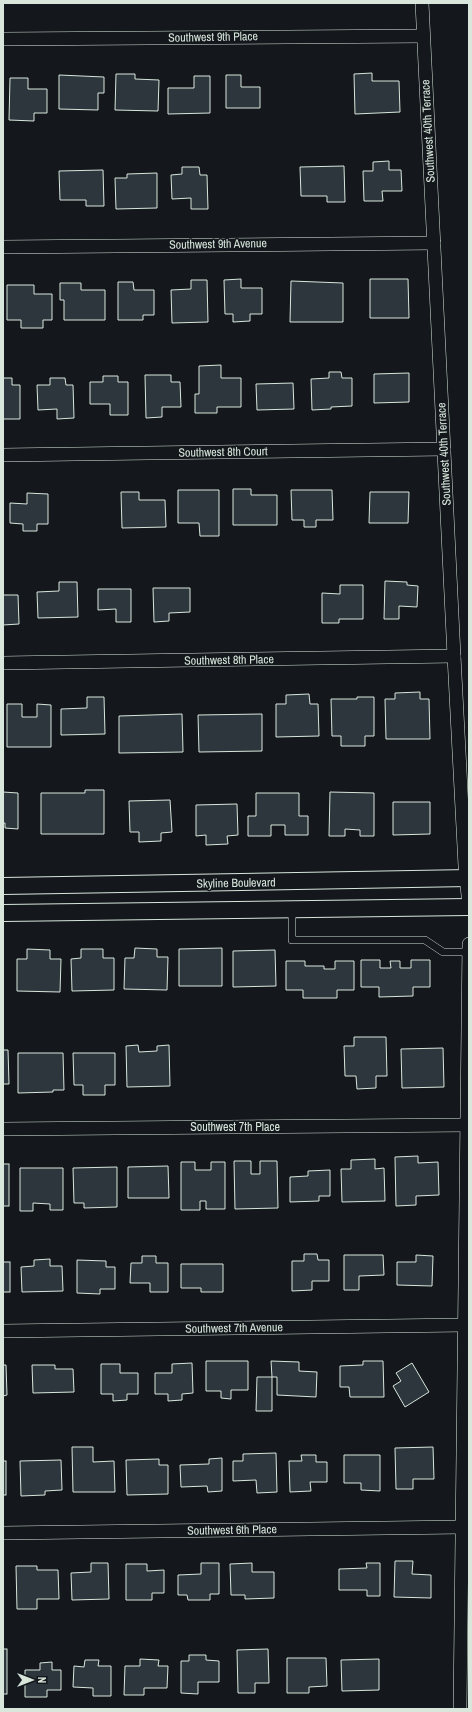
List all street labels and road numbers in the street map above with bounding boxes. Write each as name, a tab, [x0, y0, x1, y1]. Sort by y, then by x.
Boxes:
street label: Southwest 9th Place	[168, 28, 258, 46]
street label: Southwest 40th Terrace	[417, 79, 439, 183]
street label: Southwest 9th Avenue	[169, 235, 267, 253]
street label: Southwest 40th Terrace	[433, 402, 455, 506]
street label: Southwest 8th Court	[178, 443, 268, 461]
street label: Southwest 8th Place	[184, 651, 274, 669]
street label: Skyline Boulevard	[196, 874, 276, 892]
street label: Southwest 7th Place	[190, 1119, 280, 1135]
street label: Southwest 7th Avenue	[185, 1319, 283, 1337]
street label: Southwest 6th Place	[187, 1521, 277, 1539]

